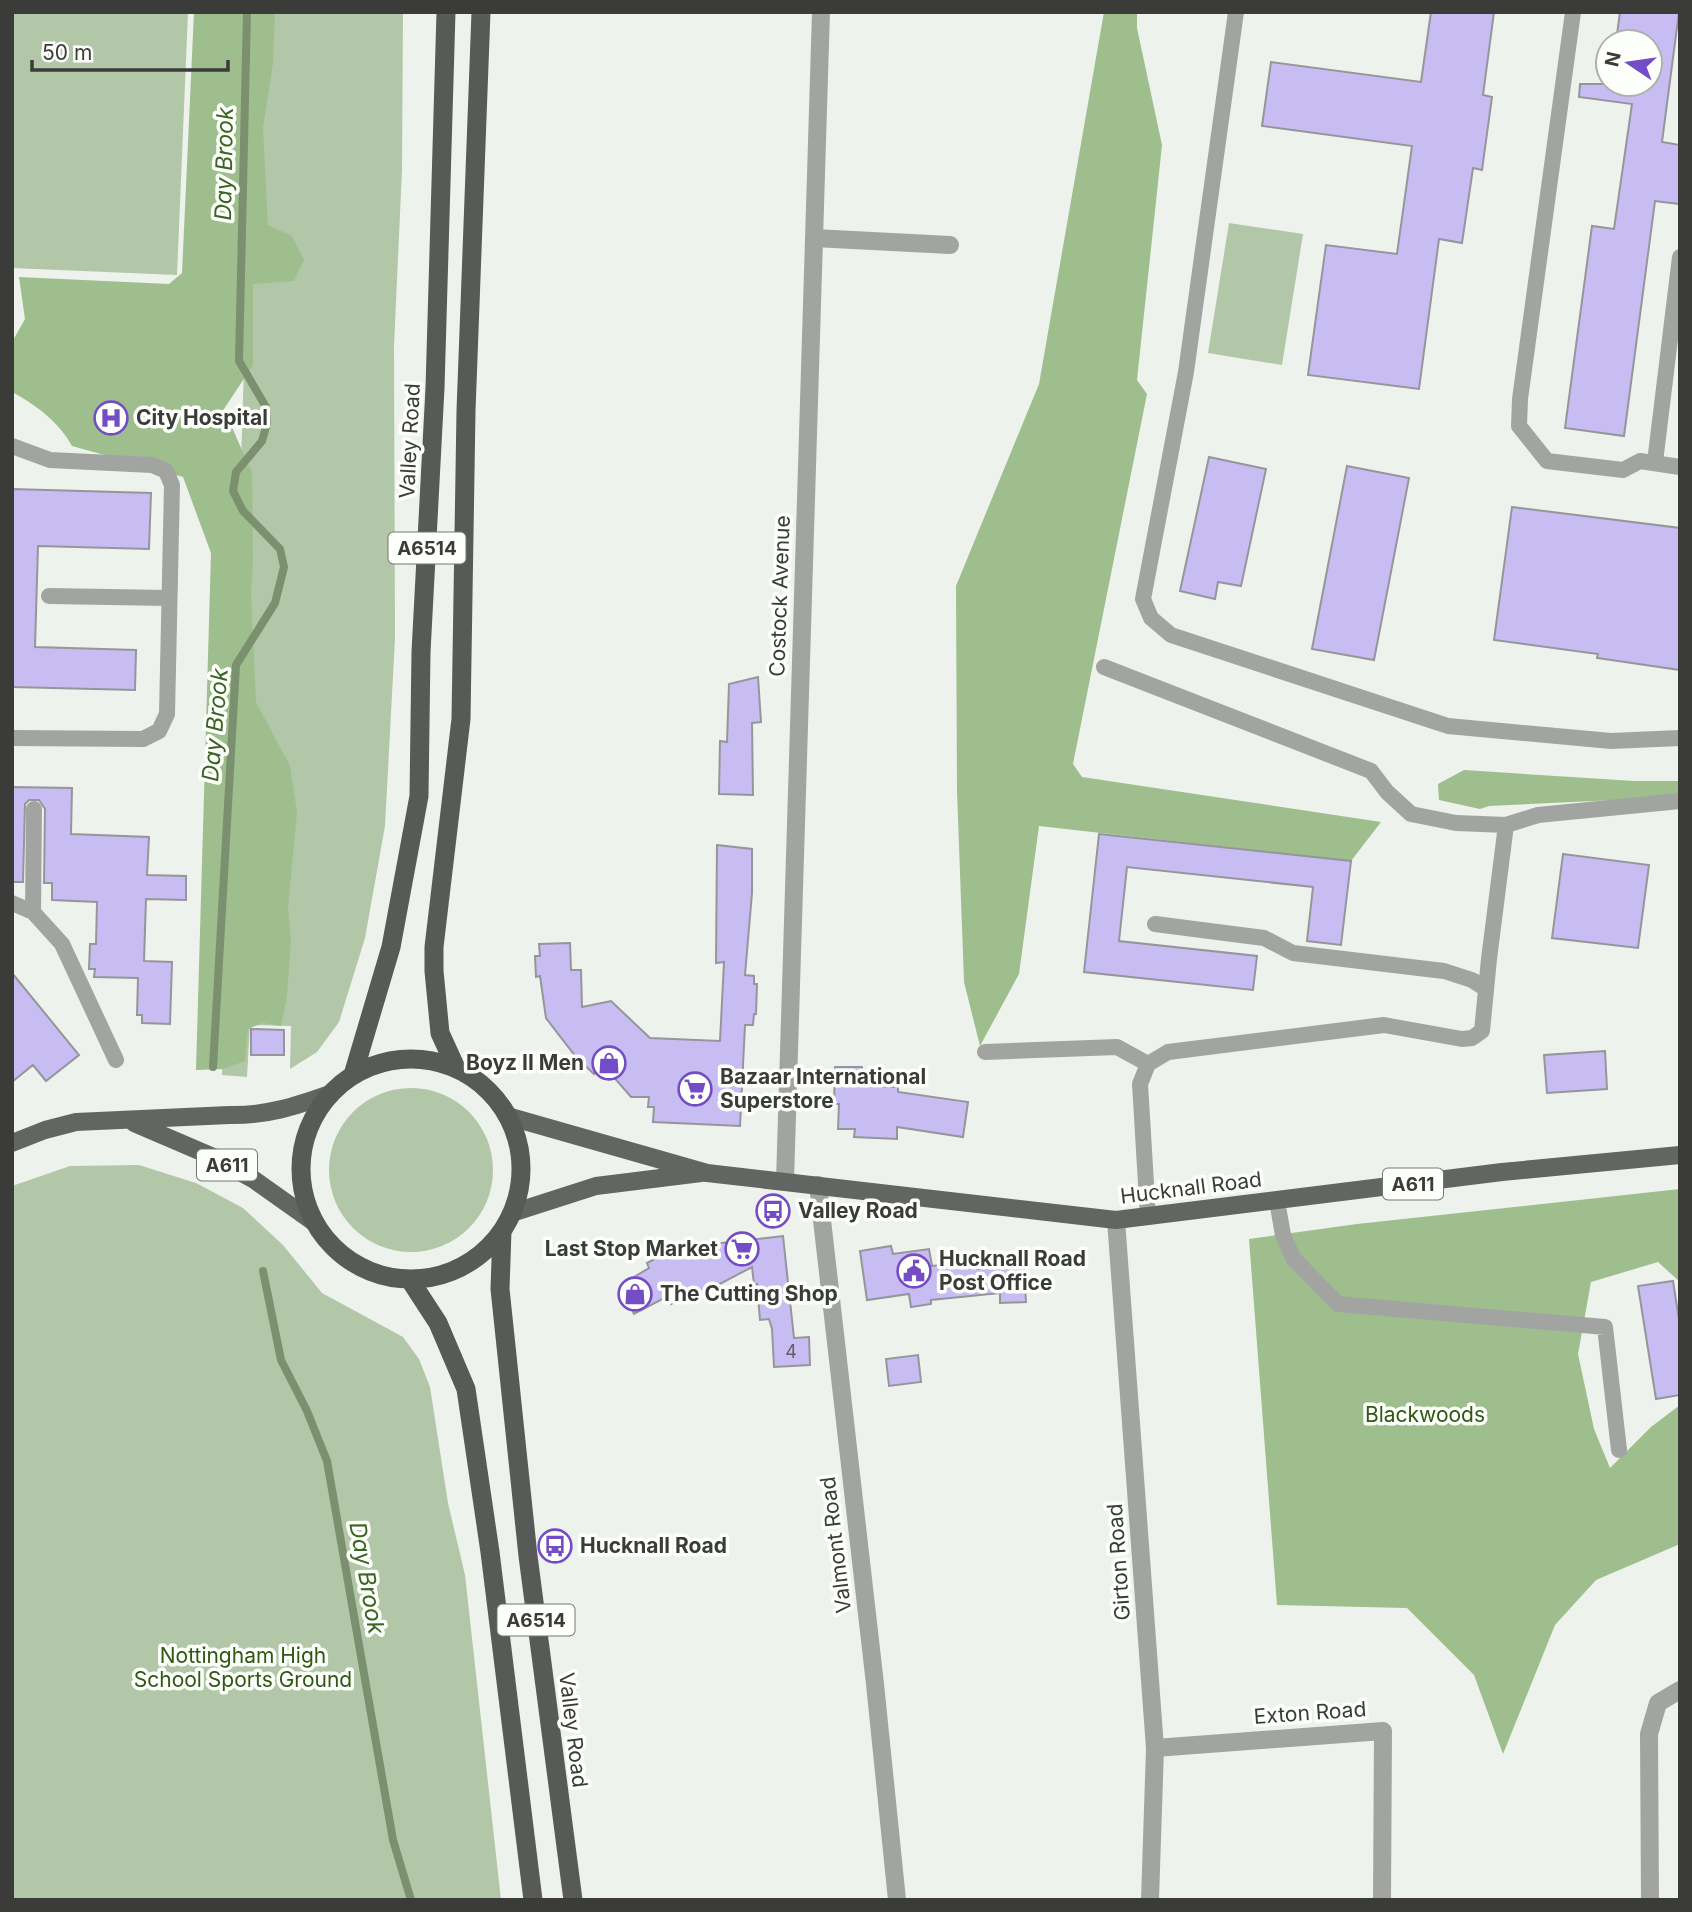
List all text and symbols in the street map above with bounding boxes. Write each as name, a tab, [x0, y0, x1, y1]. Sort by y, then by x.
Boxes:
scale bar	[32, 28, 228, 72]
north arrow	[1594, 28, 1664, 98]
text: 50 m	[42, 40, 92, 65]
text: N	[1600, 50, 1626, 69]
water label: Day Brook	[209, 107, 239, 221]
street label: Valley Road	[394, 383, 425, 499]
hospital icon: City Hospital	[92, 399, 130, 437]
place label: City Hospital	[136, 405, 268, 430]
street label: Costock Avenue	[764, 515, 795, 677]
road number: A6514	[388, 533, 466, 564]
water label: Day Brook	[196, 667, 234, 783]
shop icon: Boyz II Men	[590, 1044, 628, 1082]
place label: Boyz II Men	[466, 1050, 584, 1075]
place label: Bazaar International Superstore	[720, 1064, 926, 1113]
supermarket icon: Bazaar International Superstore	[676, 1070, 714, 1108]
road number: A611	[197, 1149, 257, 1180]
street label: Hucknall Road	[1119, 1166, 1263, 1209]
road number: A611	[1383, 1168, 1443, 1200]
bus stop icon: Valley Road	[754, 1192, 792, 1230]
place label: Valley Road	[798, 1198, 918, 1223]
supermarket icon: Last Stop Market	[723, 1230, 761, 1268]
place label: Last Stop Market	[545, 1236, 718, 1261]
place label: Hucknall Road Post Office	[939, 1246, 1086, 1295]
public building icon: Hucknall Road Post Office	[895, 1252, 933, 1290]
shop icon: The Cutting Shop	[616, 1275, 654, 1313]
place label: The Cutting Shop	[660, 1281, 838, 1306]
house number: 4	[785, 1341, 797, 1362]
park label: Blackwoods	[1365, 1402, 1485, 1427]
street label: Valmont Road	[815, 1475, 856, 1615]
street label: Girton Road	[1102, 1503, 1135, 1621]
water label: Day Brook	[343, 1520, 391, 1637]
bus stop icon: Hucknall Road	[536, 1527, 574, 1565]
place label: Hucknall Road	[580, 1533, 727, 1558]
road number: A6514	[498, 1604, 574, 1636]
park label: Nottingham High School Sports Ground	[134, 1643, 352, 1692]
street label: Valley Road	[554, 1671, 593, 1789]
street label: Exton Road	[1253, 1696, 1367, 1729]

